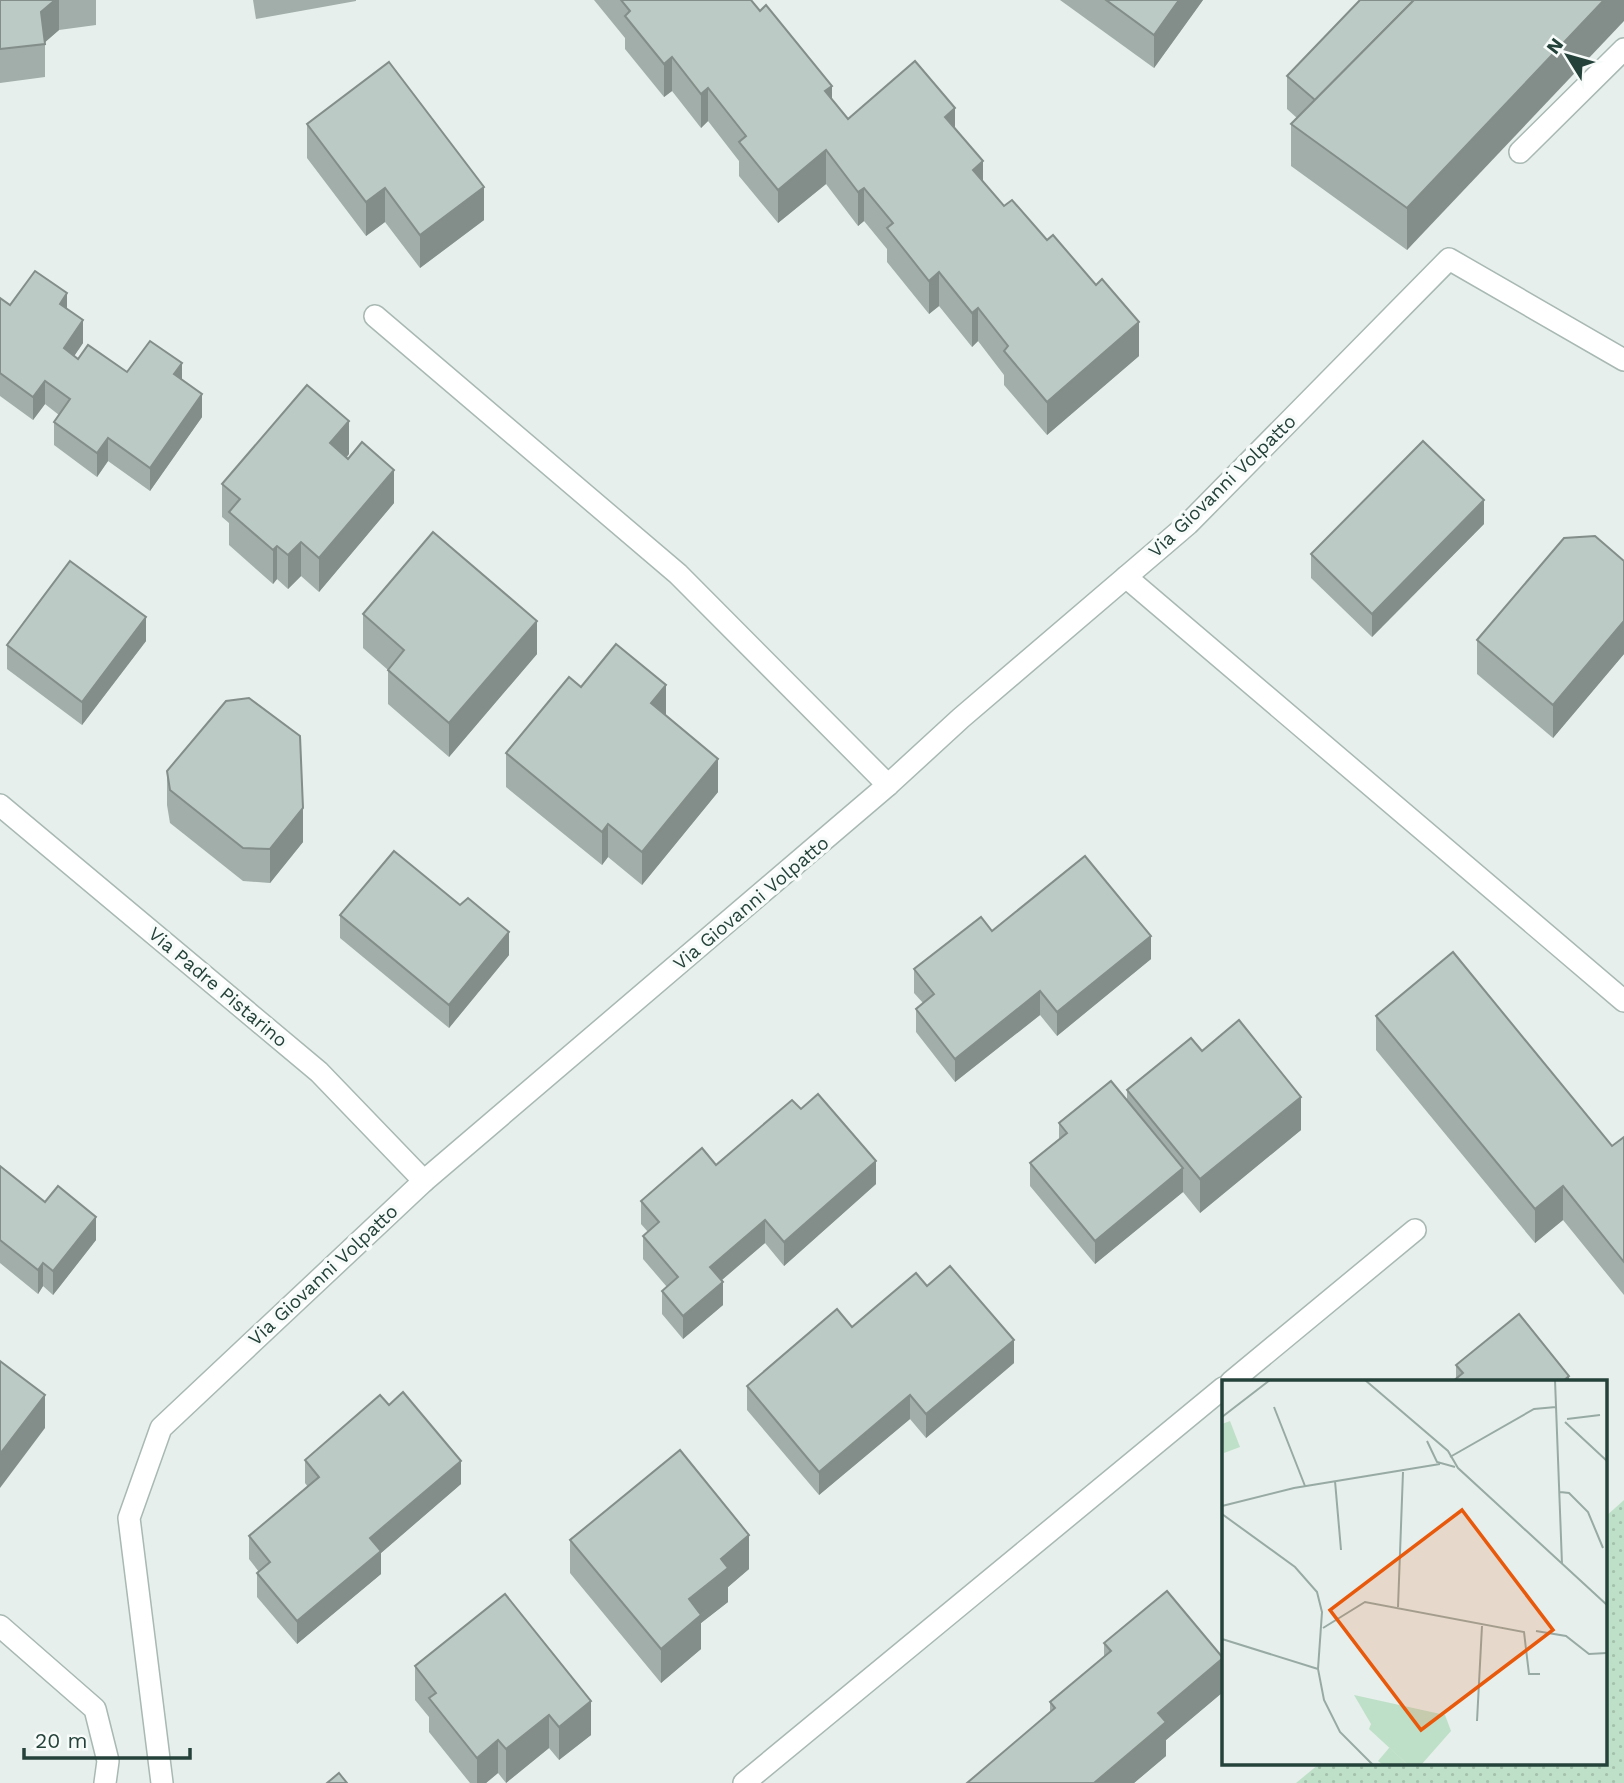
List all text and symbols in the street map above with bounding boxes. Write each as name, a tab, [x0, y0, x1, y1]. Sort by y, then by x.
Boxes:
north arrow	[1533, 21, 1603, 91]
text: N	[1541, 34, 1568, 59]
street label: Via Giovanni Volpatto	[1143, 410, 1301, 562]
street label: Via Giovanni Volpatto	[668, 831, 834, 975]
street label: Via Padre Pistarino	[144, 922, 292, 1052]
street label: Via Giovanni Volpatto	[243, 1200, 403, 1350]
inset map	[1222, 1380, 1606, 1766]
scale bar	[24, 1716, 191, 1760]
text: 20 m	[35, 1728, 87, 1753]

